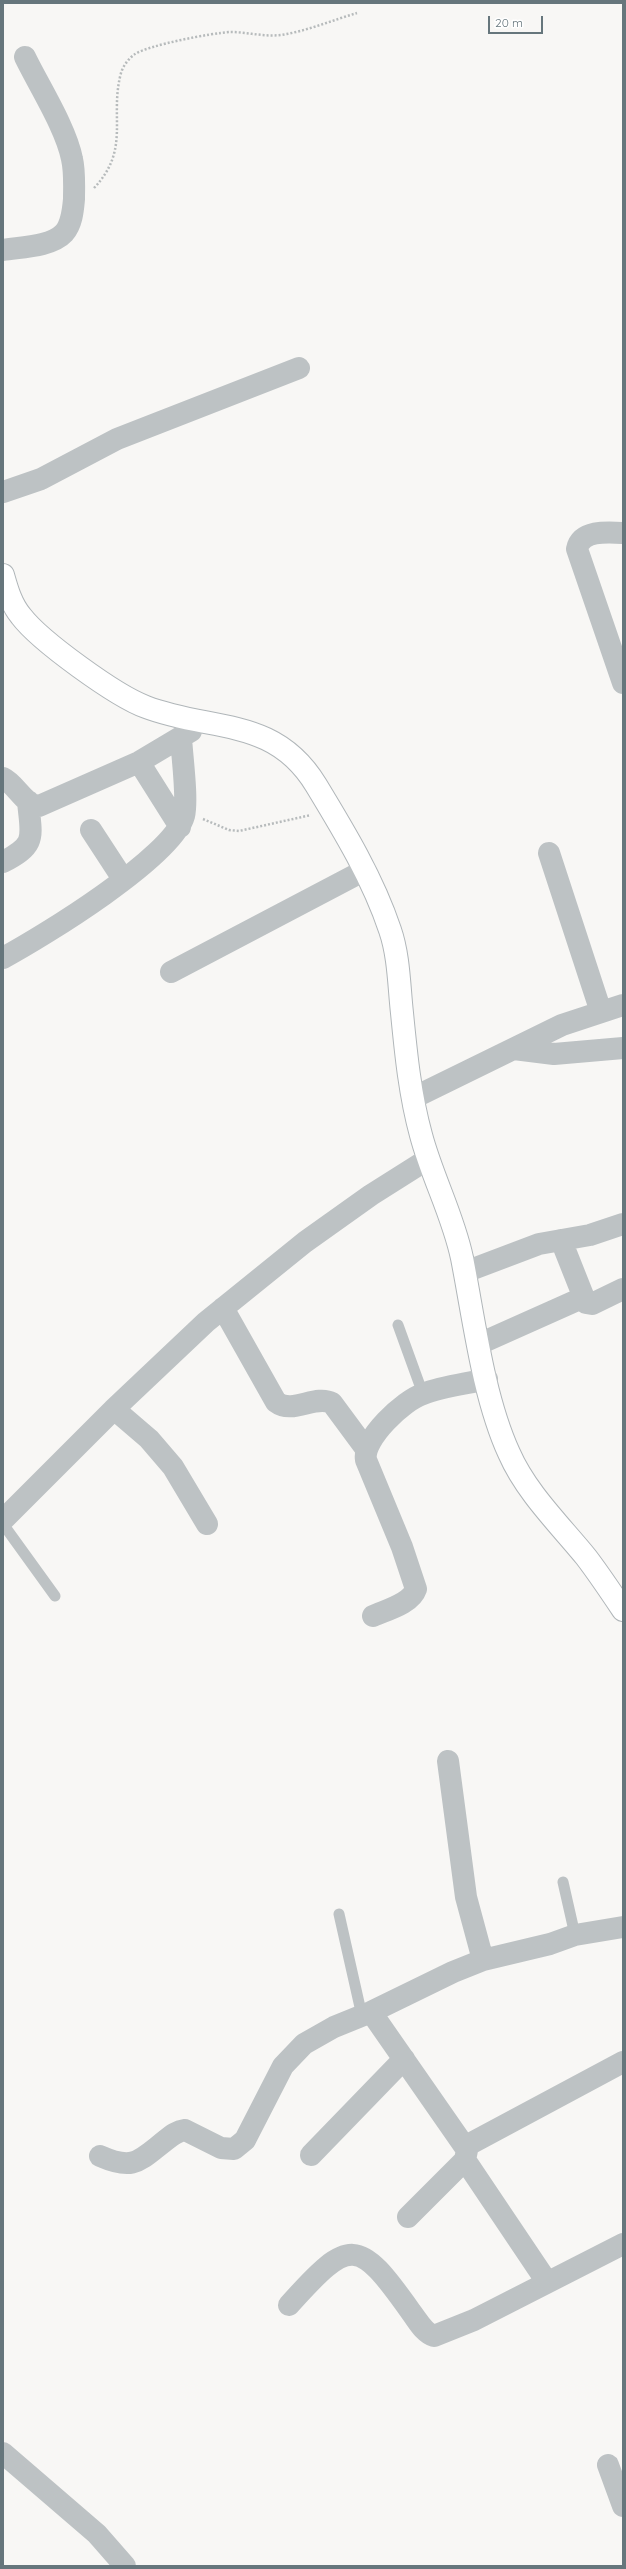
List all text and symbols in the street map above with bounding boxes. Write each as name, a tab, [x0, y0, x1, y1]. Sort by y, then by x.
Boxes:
scale bar	[490, 8, 545, 34]
text: 20 m	[495, 15, 523, 30]

